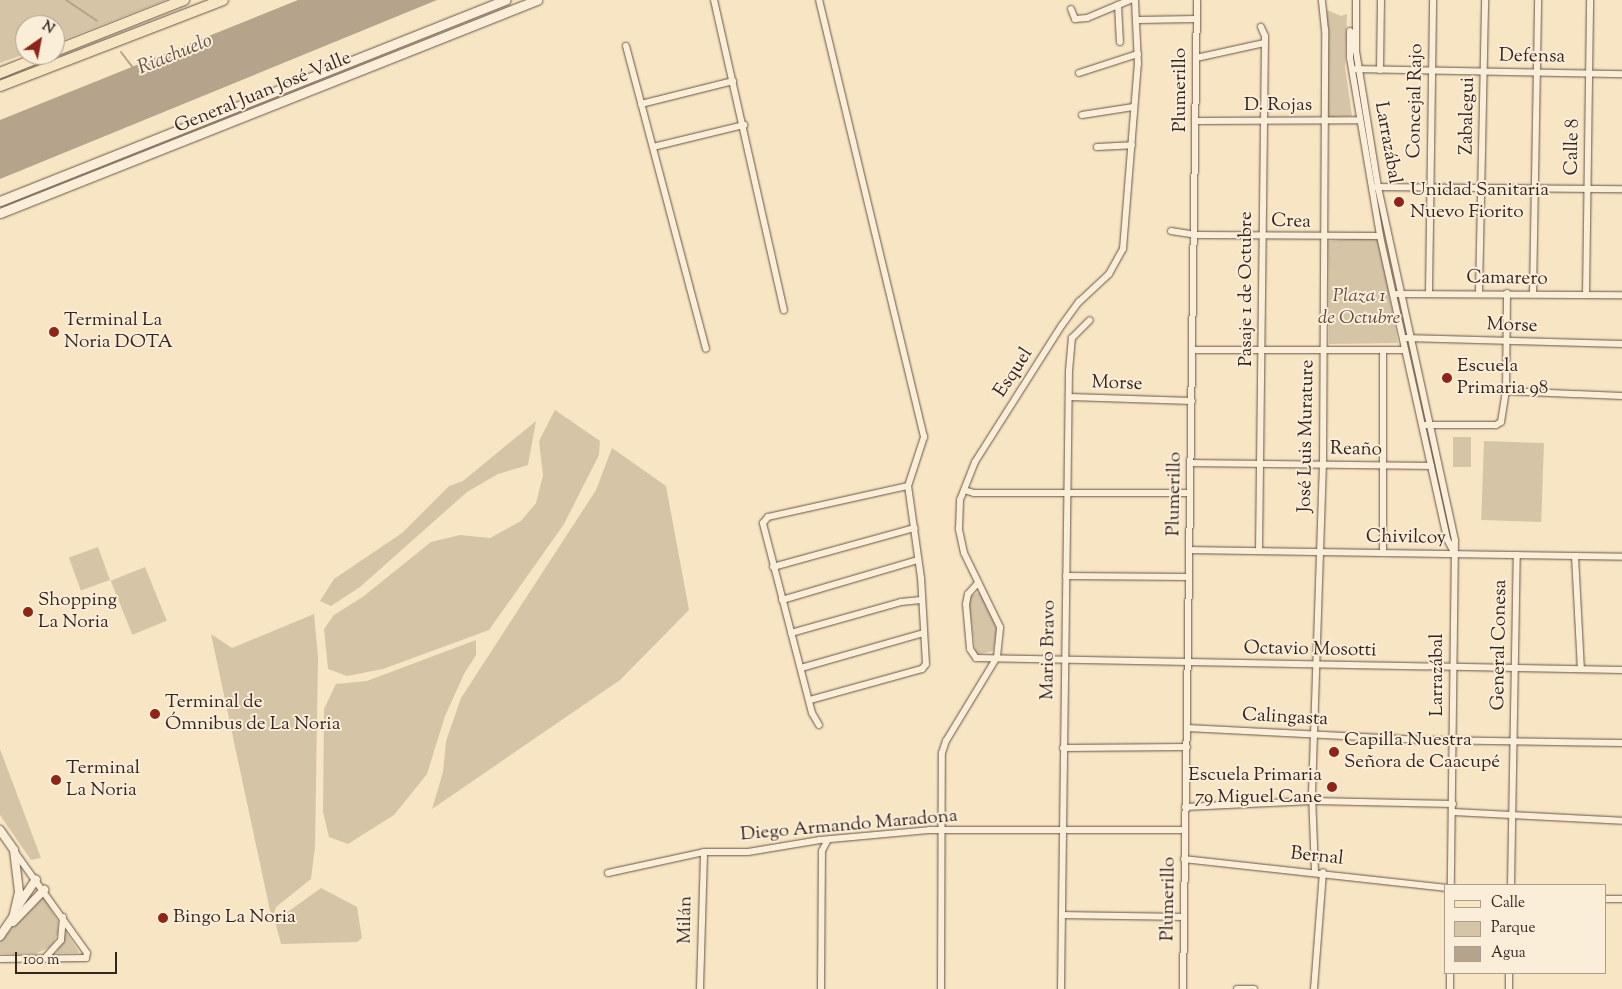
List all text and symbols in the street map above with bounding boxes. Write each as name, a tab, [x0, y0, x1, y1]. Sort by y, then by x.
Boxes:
north arrow	[15, 15, 65, 65]
text: N	[37, 17, 58, 40]
water label: Riachuelo	[134, 29, 216, 81]
street label: Concejal Rajo	[1404, 43, 1428, 159]
street label: Defensa	[1499, 45, 1565, 69]
street label: General Juan José Valle	[171, 47, 355, 139]
street label: Plumerillo	[1170, 48, 1192, 132]
street label: Zabalegui	[1456, 77, 1480, 155]
street label: D. Rojas	[1244, 95, 1312, 117]
street label: Larrazábal	[1369, 100, 1405, 186]
street label: Calle 8	[1561, 118, 1585, 176]
place label: Unidad Sanitaria Nuevo Fiorito	[1410, 180, 1549, 224]
marker: Unidad Sanitaria Nuevo Fiorito	[1392, 195, 1406, 209]
street label: Crea	[1271, 210, 1311, 234]
street label: Pasaje 1 de Octubre	[1236, 211, 1258, 367]
street label: Camarero	[1466, 267, 1548, 291]
park label: Plaza 1 de Octubre	[1318, 286, 1400, 330]
place label: Terminal La Noria DOTA	[64, 310, 173, 354]
street label: Morse	[1486, 314, 1538, 338]
marker: Terminal La Noria DOTA	[48, 326, 60, 338]
street label: Esquel	[990, 344, 1038, 402]
place label: Escuela Primaria 98	[1457, 356, 1548, 400]
street label: José Luis Murature	[1294, 359, 1320, 513]
street label: Morse	[1091, 372, 1143, 396]
marker: Escuela Primaria 98	[1441, 372, 1453, 384]
street label: Reaño	[1330, 438, 1382, 462]
street label: Plumerillo	[1163, 452, 1187, 536]
street label: Chivilcoy	[1366, 526, 1446, 550]
street label: General Conesa	[1487, 579, 1513, 711]
place label: Shopping La Noria	[38, 590, 117, 634]
street label: Mario Bravo	[1037, 600, 1061, 700]
marker: Shopping La Noria	[22, 606, 34, 618]
street label: Larrazábal	[1427, 633, 1449, 717]
street label: Octavio Mosotti	[1243, 637, 1377, 663]
place label: Terminal de Ómnibus de La Noria	[165, 692, 340, 736]
street label: Calingasta	[1241, 704, 1329, 732]
marker: Terminal de Ómnibus de La Noria	[149, 708, 161, 720]
place label: Capilla Nuestra Señora de Caacupé	[1344, 730, 1500, 774]
marker: Capilla Nuestra Señora de Caacupé	[1328, 746, 1340, 758]
place label: Terminal La Noria	[66, 758, 140, 802]
place label: Escuela Primaria 79 Miguel Cane	[1188, 765, 1322, 809]
marker: Terminal La Noria	[50, 774, 62, 786]
marker: Escuela Primaria 79 Miguel Cane	[1326, 781, 1338, 793]
street label: Diego Armando Maradona	[739, 805, 959, 847]
street label: Bernal	[1289, 843, 1345, 871]
street label: Plumerillo	[1157, 857, 1181, 941]
legend	[1444, 884, 1607, 974]
text: Calle	[1491, 893, 1525, 914]
street label: Milán	[674, 896, 698, 944]
place label: Bingo La Noria	[173, 907, 296, 929]
marker: Bingo La Noria	[157, 912, 169, 924]
text: Parque	[1491, 918, 1535, 939]
scale bar	[18, 942, 120, 974]
text: Agua	[1491, 943, 1526, 964]
text: 100 m	[23, 950, 59, 971]

